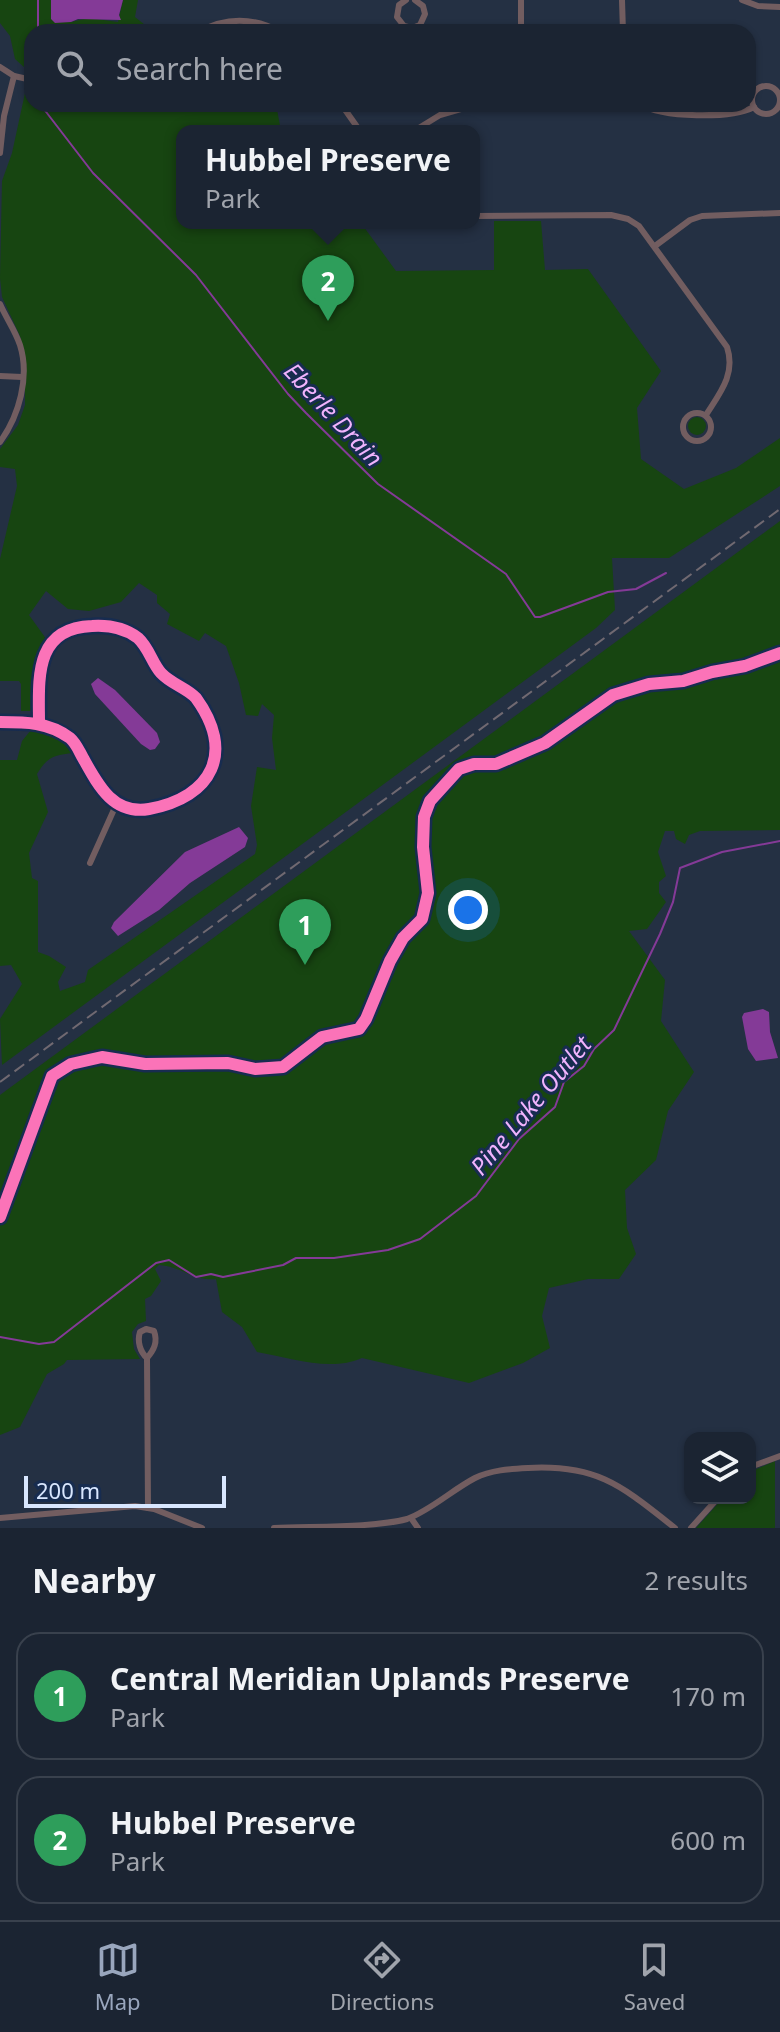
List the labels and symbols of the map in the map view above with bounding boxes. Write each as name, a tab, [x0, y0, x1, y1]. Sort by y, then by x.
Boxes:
pin: 2	[302, 255, 354, 321]
water label: Eberle Drain	[277, 355, 391, 473]
your location	[448, 890, 488, 930]
pin: 1	[279, 899, 331, 965]
water label: Pine Lake Outlet	[462, 1028, 599, 1181]
scale bar	[24, 1472, 226, 1508]

